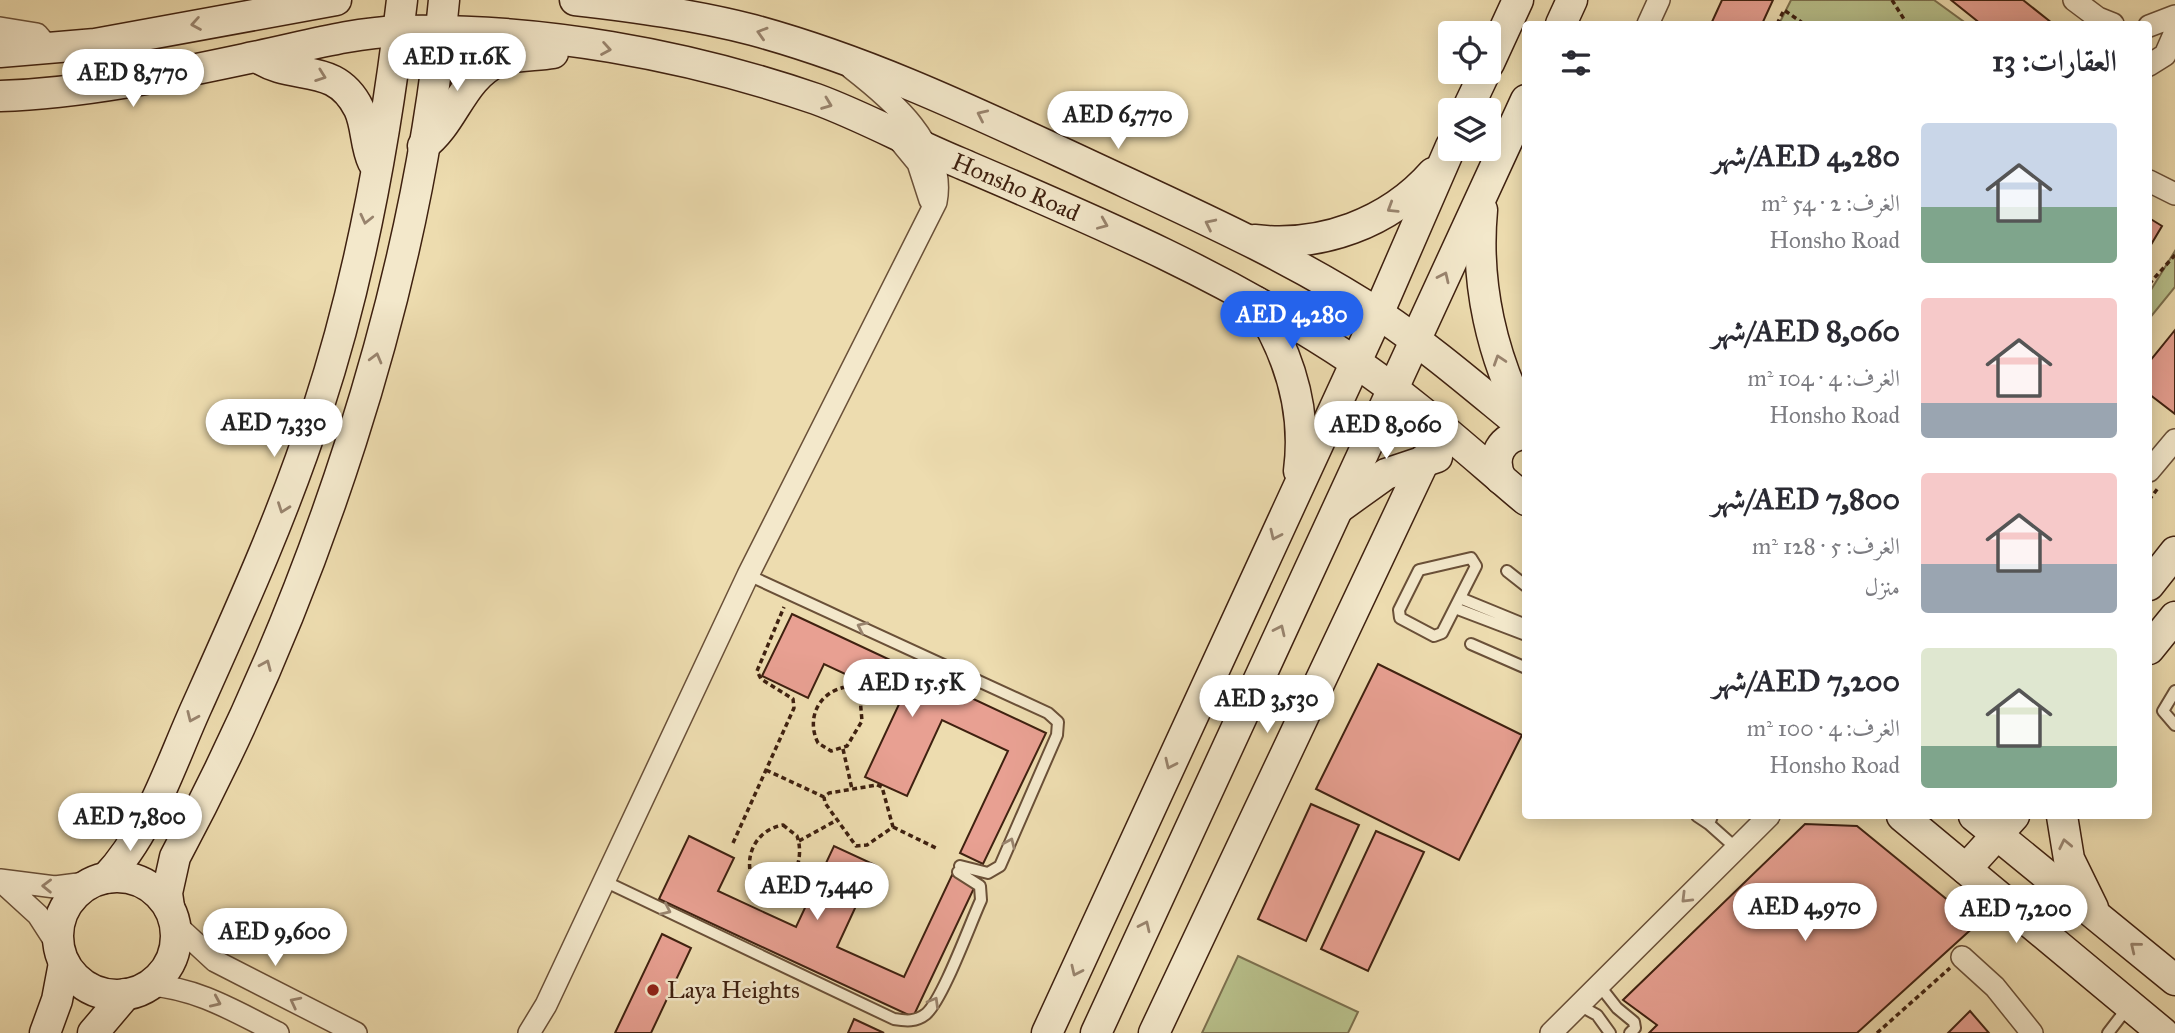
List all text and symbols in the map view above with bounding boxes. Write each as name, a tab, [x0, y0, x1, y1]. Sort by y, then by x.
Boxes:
one-way arrow	[190, 16, 202, 31]
map controls	[1438, 21, 1501, 161]
button: locate	[1438, 21, 1501, 84]
one-way arrow	[757, 27, 769, 42]
pin: AED 11.6K	[377, 34, 537, 93]
one-way arrow	[600, 41, 612, 56]
text: AED 11.6K	[404, 42, 510, 70]
text: العقارات: 13	[1992, 43, 2117, 79]
icon: filters	[1557, 44, 1595, 82]
pin: AED 8,770	[53, 50, 213, 109]
text: AED 8,770	[78, 58, 188, 86]
one-way arrow	[315, 68, 327, 82]
pin: AED 6,770	[1038, 92, 1198, 151]
one-way arrow	[820, 95, 832, 109]
button: layers	[1438, 98, 1501, 161]
text: AED 6,770	[1063, 100, 1173, 128]
one-way arrow	[977, 110, 989, 124]
text: AED 4,280/شهر	[1712, 138, 1900, 174]
street label: Honsho Road	[947, 146, 1085, 228]
icon: home	[1977, 151, 2061, 235]
text: الغرف: 2 · 54 m²	[1761, 189, 1900, 217]
one-way arrow	[1387, 200, 1400, 213]
one-way arrow	[360, 213, 374, 225]
one-way arrow	[1096, 215, 1108, 229]
one-way arrow	[1205, 218, 1217, 232]
text: Honsho Road	[1769, 226, 1900, 254]
one-way arrow	[1436, 272, 1450, 285]
pin: AED 4,280	[1212, 292, 1372, 351]
text: AED 4,280	[1236, 300, 1348, 328]
text: AED 8,060/شهر	[1712, 313, 1900, 349]
icon: home	[1977, 326, 2061, 410]
one-way arrow	[367, 353, 382, 365]
one-way arrow	[1493, 354, 1508, 366]
text: الغرف: 4 · 104 m²	[1747, 364, 1900, 392]
pin: AED 7,330	[194, 400, 354, 459]
text: Honsho Road	[1769, 401, 1900, 429]
pin: AED 8,060	[1306, 402, 1466, 461]
text: AED 7,330	[222, 408, 326, 436]
text: AED 8,060	[1330, 410, 1442, 438]
text: AED 7,800/شهر	[1711, 481, 1900, 517]
icon: home	[1977, 501, 2061, 585]
one-way arrow	[277, 502, 291, 514]
one-way arrow	[1269, 528, 1283, 540]
text: الغرف: 5 · 128 m²	[1752, 532, 1900, 560]
text: منزل	[1865, 573, 1900, 601]
one-way arrow	[856, 621, 869, 635]
one-way arrow	[1272, 625, 1286, 638]
one-way arrow	[258, 659, 272, 672]
pin: AED 15.5K	[832, 660, 992, 719]
text: AED 7,200/شهر	[1713, 663, 1900, 699]
text: AED 15.5K	[859, 668, 965, 696]
pin: AED 3,530	[1187, 676, 1347, 735]
icon: home	[1977, 676, 2061, 760]
text: AED 3,530	[1215, 684, 1319, 712]
one-way arrow	[186, 709, 200, 722]
text: الغرف: 4 · 100 m²	[1747, 714, 1900, 742]
text: Honsho Road	[1769, 751, 1900, 779]
one-way arrow	[1164, 757, 1178, 769]
pin: AED 7,800	[50, 794, 210, 853]
text: AED 7,800	[74, 802, 186, 830]
one-way arrow	[1002, 838, 1016, 850]
one-way arrow	[2059, 838, 2074, 850]
pin: AED 7,440	[737, 862, 897, 922]
text: AED 7,440	[761, 871, 873, 899]
one-way arrow	[41, 878, 51, 894]
pin: AED 4,970	[1725, 884, 1885, 943]
pin: AED 7,200	[1936, 886, 2096, 945]
one-way arrow	[1682, 890, 1695, 903]
text: AED 4,970	[1749, 892, 1861, 920]
text: AED 7,200	[1960, 894, 2072, 922]
one-way arrow	[659, 902, 671, 916]
pin: AED 9,600	[195, 908, 355, 968]
text: AED 9,600	[219, 917, 331, 945]
one-way arrow	[1136, 921, 1150, 933]
one-way arrow	[2130, 943, 2142, 956]
one-way arrow	[1070, 964, 1084, 976]
place label: Laya Heights	[667, 975, 800, 1005]
marker: Laya Heights	[645, 982, 661, 998]
one-way arrow	[208, 994, 221, 1008]
one-way arrow	[290, 996, 302, 1010]
one-way arrow	[926, 996, 939, 1009]

